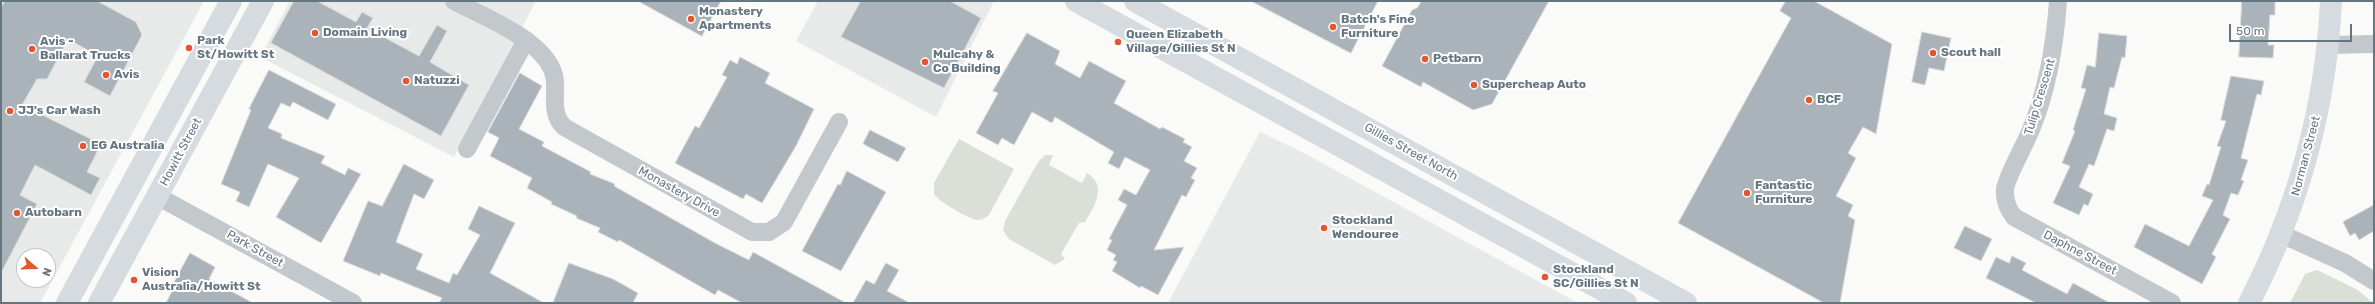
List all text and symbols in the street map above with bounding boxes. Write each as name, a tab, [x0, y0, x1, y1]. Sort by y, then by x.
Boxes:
place label: Monastery Apartments	[699, 5, 771, 33]
place label: Batch's Fine Furniture	[1341, 13, 1414, 41]
marker: Monastery Apartments	[686, 14, 696, 24]
scale bar	[2231, 16, 2354, 42]
marker: Batch's Fine Furniture	[1328, 22, 1338, 32]
text: 50 m	[2236, 24, 2264, 38]
place label: Domain Living	[323, 26, 407, 40]
marker: Domain Living	[310, 28, 320, 38]
place label: Queen Elizabeth Village/Gillies St N	[1126, 28, 1236, 56]
place label: Park St/Howitt St	[197, 34, 274, 62]
place label: Avis - Ballarat Trucks	[40, 35, 131, 63]
marker: Queen Elizabeth Village/Gillies St N	[1113, 37, 1123, 47]
marker: Park St/Howitt St	[184, 43, 194, 53]
marker: Avis - Ballarat Trucks	[27, 44, 37, 54]
place label: Scout hall	[1941, 46, 2001, 60]
place label: Mulcahy & Co Building	[933, 48, 1001, 76]
marker: Scout hall	[1928, 48, 1938, 58]
place label: Petbarn	[1433, 52, 1482, 66]
marker: Petbarn	[1420, 54, 1430, 64]
marker: Mulcahy & Co Building	[920, 57, 930, 67]
street label: Tulip Crescent	[2021, 57, 2059, 137]
place label: Avis	[114, 68, 139, 82]
marker: Avis	[101, 70, 111, 80]
place label: Natuzzi	[414, 74, 460, 88]
marker: Natuzzi	[401, 76, 411, 86]
place label: Supercheap Auto	[1482, 78, 1586, 92]
marker: Supercheap Auto	[1469, 80, 1479, 90]
place label: BCF	[1817, 93, 1841, 107]
marker: BCF	[1804, 95, 1814, 105]
place label: JJ's Car Wash	[18, 104, 101, 118]
marker: JJ's Car Wash	[5, 106, 15, 116]
street label: Norman Street	[2288, 115, 2324, 197]
street label: Howitt Street	[157, 116, 205, 188]
street label: Gillies Street North	[1362, 120, 1460, 184]
place label: EG Australia	[91, 139, 165, 153]
marker: EG Australia	[78, 141, 88, 151]
street label: Monastery Drive	[636, 164, 722, 220]
place label: Fantastic Furniture	[1755, 179, 1812, 207]
marker: Fantastic Furniture	[1742, 188, 1752, 198]
place label: Autobarn	[25, 206, 82, 220]
marker: Autobarn	[12, 208, 22, 218]
place label: Stockland Wendouree	[1332, 214, 1399, 242]
marker: Stockland Wendouree	[1319, 223, 1329, 233]
street label: Park Street	[224, 228, 286, 270]
street label: Daphne Street	[2041, 228, 2119, 278]
north arrow	[16, 248, 56, 288]
place label: Stockland SC/Gillies St N	[1553, 263, 1639, 291]
text: N	[39, 266, 54, 278]
place label: Vision Australia/Howitt St	[142, 266, 261, 294]
marker: Stockland SC/Gillies St N	[1540, 272, 1550, 282]
marker: Vision Australia/Howitt St	[129, 275, 139, 285]

